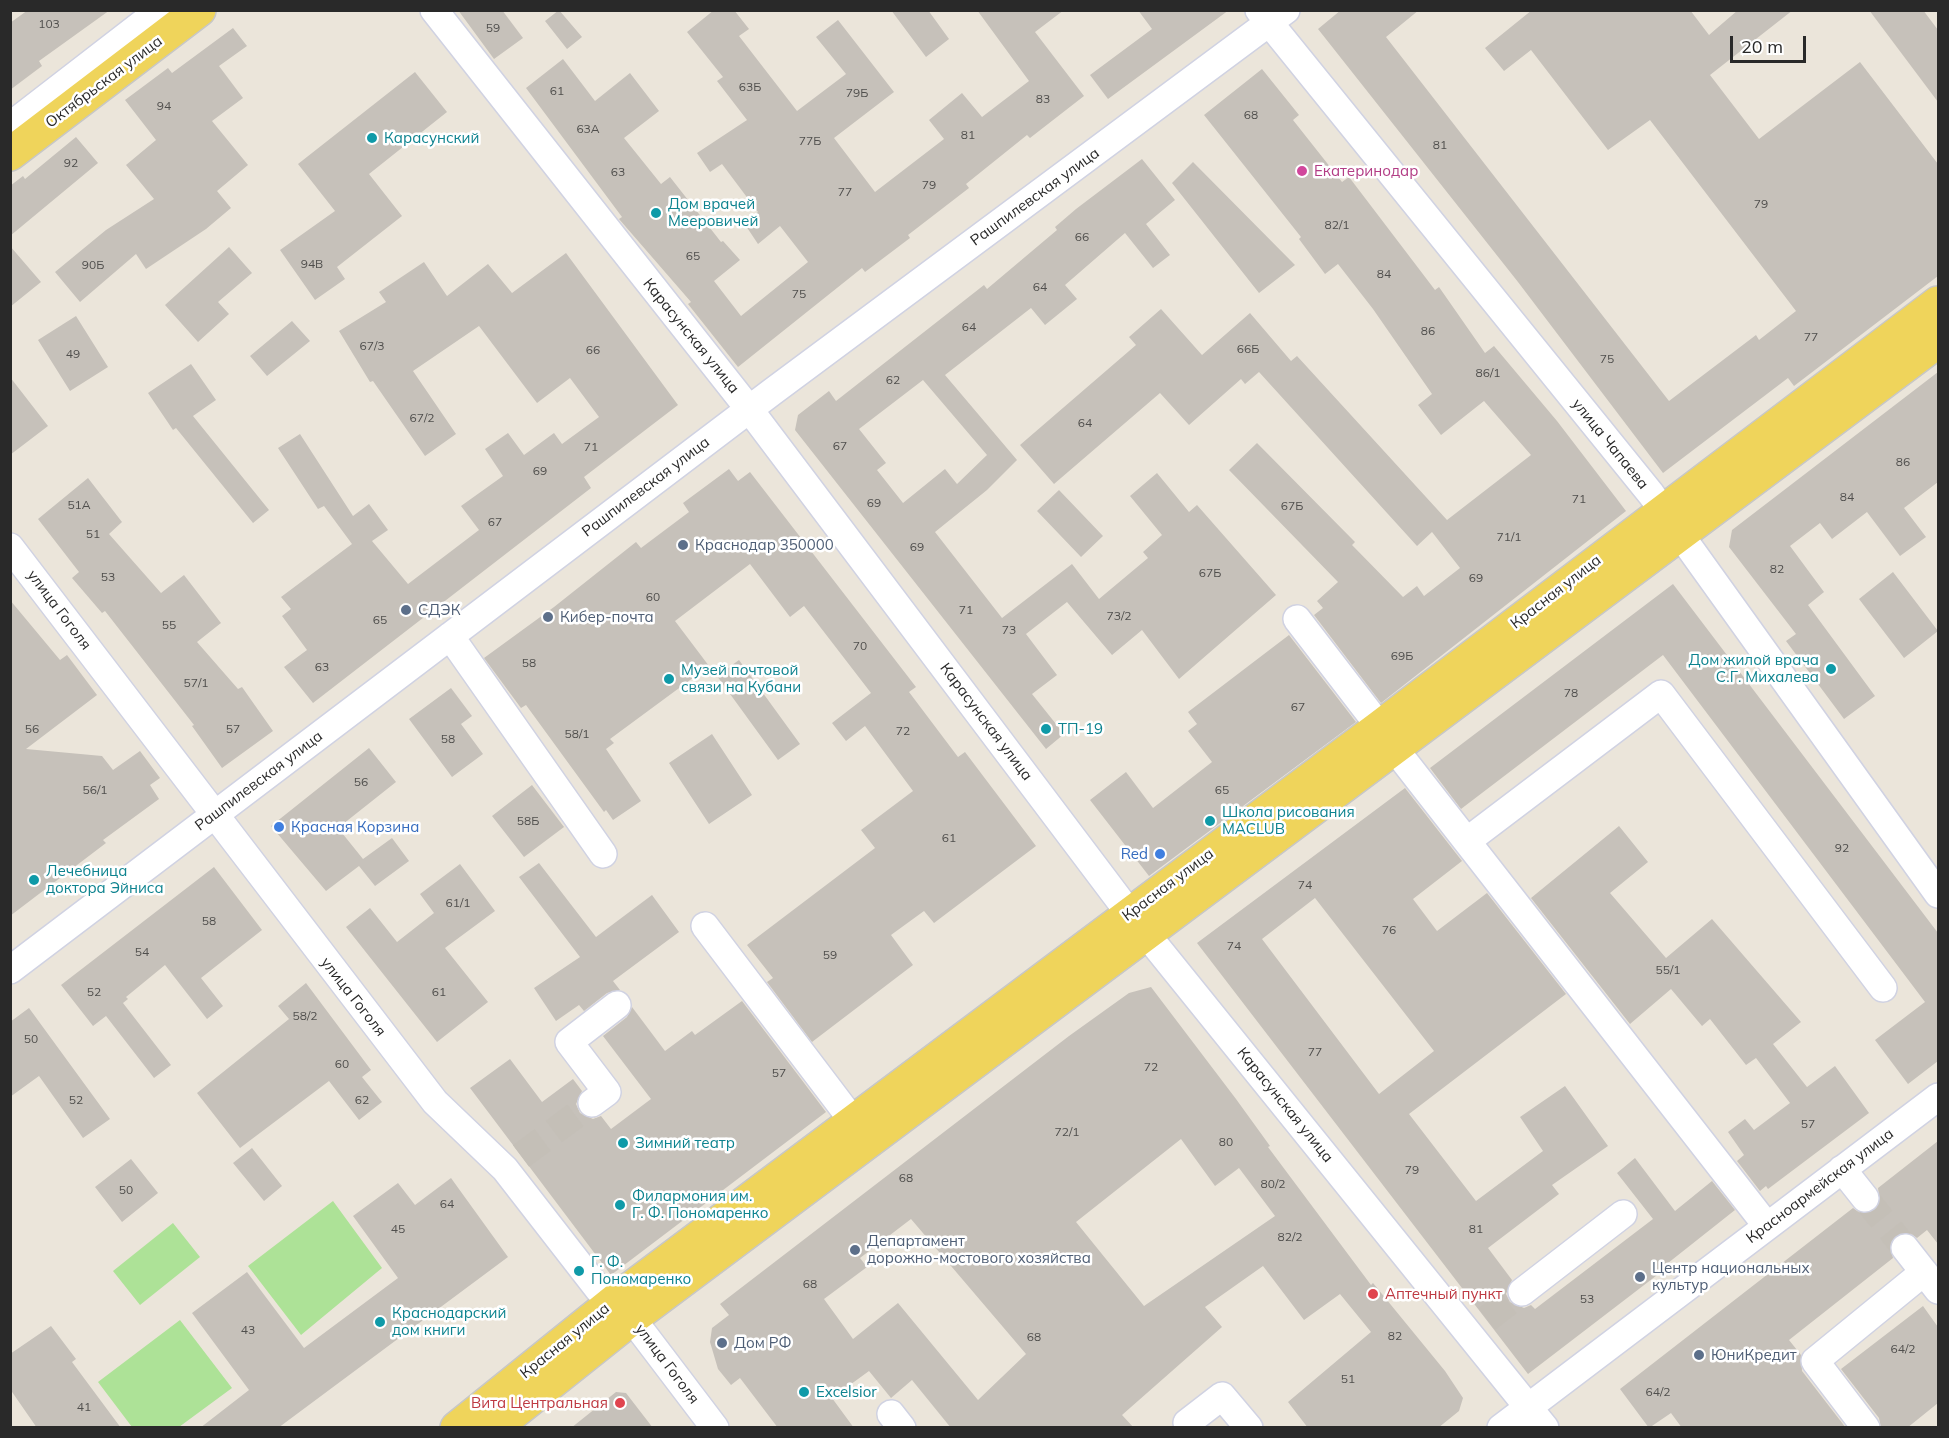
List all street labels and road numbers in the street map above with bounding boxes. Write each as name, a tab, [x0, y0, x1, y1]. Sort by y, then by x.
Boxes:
street label: Октябрьская улица	[42, 32, 166, 132]
street label: Рашпилевская улица	[967, 144, 1103, 250]
street label: Карасунская улица	[639, 275, 743, 397]
street label: улица Чапаева	[1568, 395, 1652, 493]
street label: Рашпилевская улица	[579, 433, 713, 541]
street label: Красная улица	[1507, 551, 1605, 633]
street label: улица Гоголя	[23, 567, 95, 653]
street label: Карасунская улица	[936, 660, 1036, 784]
street label: Рашпилевская улица	[192, 727, 326, 835]
street label: Красная улица	[1119, 845, 1217, 925]
street label: улица Гоголя	[317, 954, 389, 1040]
street label: Карасунская улица	[1233, 1044, 1337, 1166]
street label: Красноармейская улица	[1743, 1125, 1897, 1247]
street label: Красная улица	[517, 1299, 613, 1383]
street label: улица Гоголя	[631, 1321, 703, 1407]

